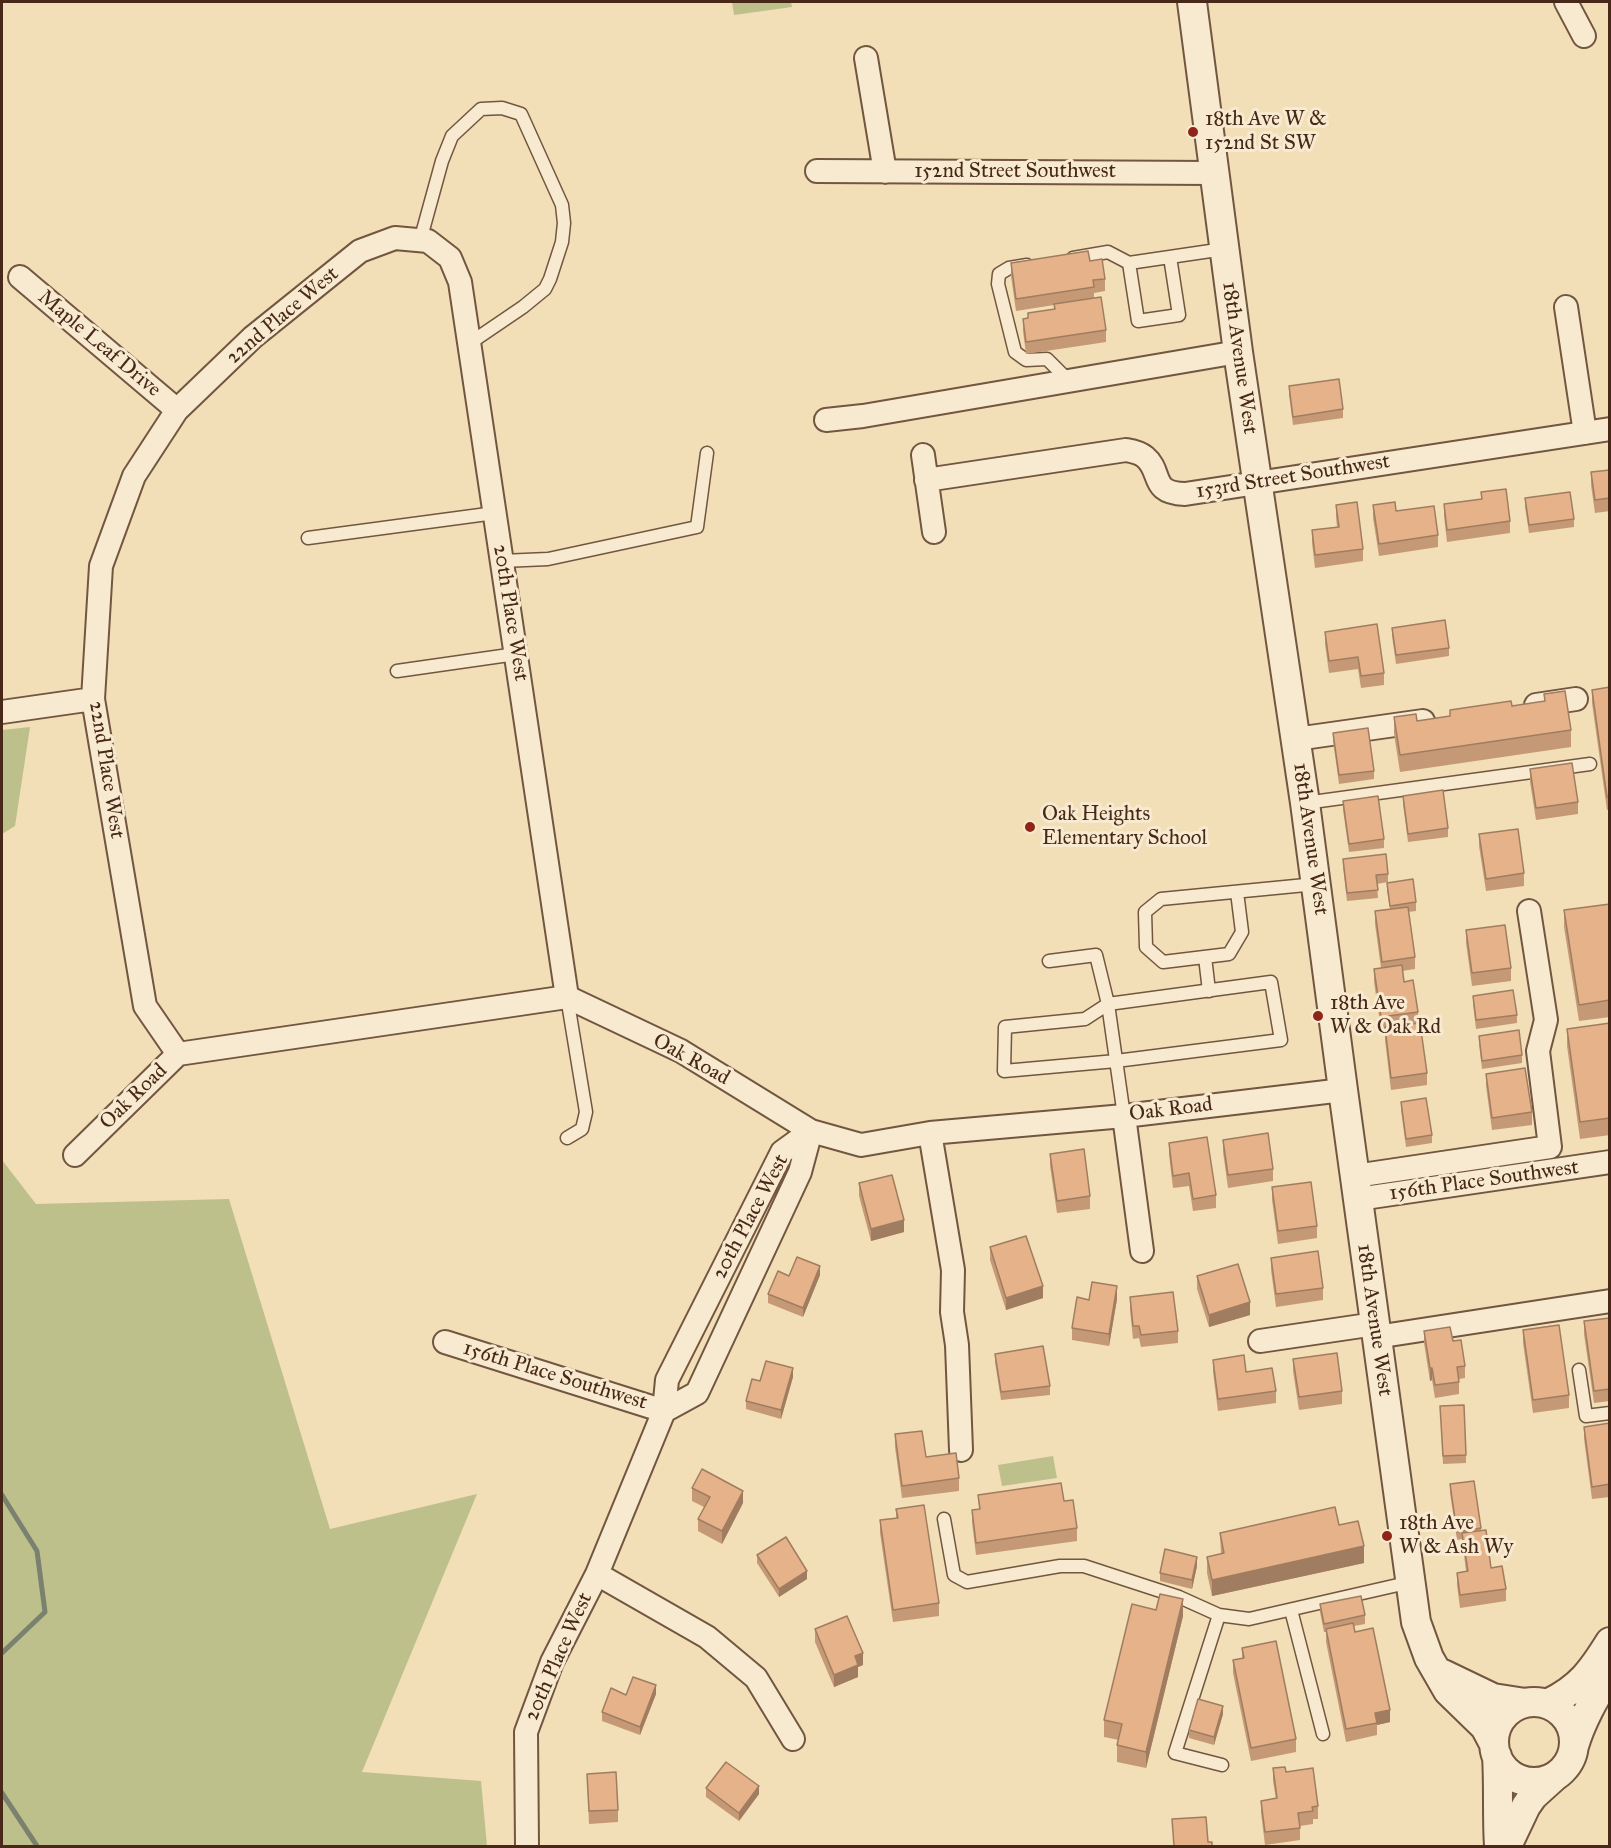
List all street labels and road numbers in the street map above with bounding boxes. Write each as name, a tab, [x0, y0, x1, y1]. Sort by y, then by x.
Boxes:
street label: 152nd Street Southwest	[914, 159, 1116, 185]
street label: 22nd Place West	[222, 262, 344, 370]
street label: 18th Avenue West	[1216, 280, 1262, 436]
street label: Maple Leaf Drive	[32, 285, 166, 403]
street label: 153rd Street Southwest	[1194, 449, 1392, 505]
street label: 20th Place West	[487, 543, 533, 683]
street label: 22nd Place West	[83, 700, 129, 840]
street label: 18th Avenue West	[1287, 761, 1333, 917]
street label: Oak Road	[648, 1029, 734, 1091]
street label: Oak Road	[95, 1059, 173, 1135]
street label: Oak Road	[1128, 1092, 1214, 1128]
street label: 20th Place West	[708, 1150, 794, 1284]
street label: 156th Place Southwest	[1388, 1155, 1580, 1207]
street label: 18th Avenue West	[1351, 1242, 1397, 1398]
street label: 156th Place Southwest	[460, 1336, 650, 1416]
street label: 20th Place West	[519, 1589, 599, 1725]

